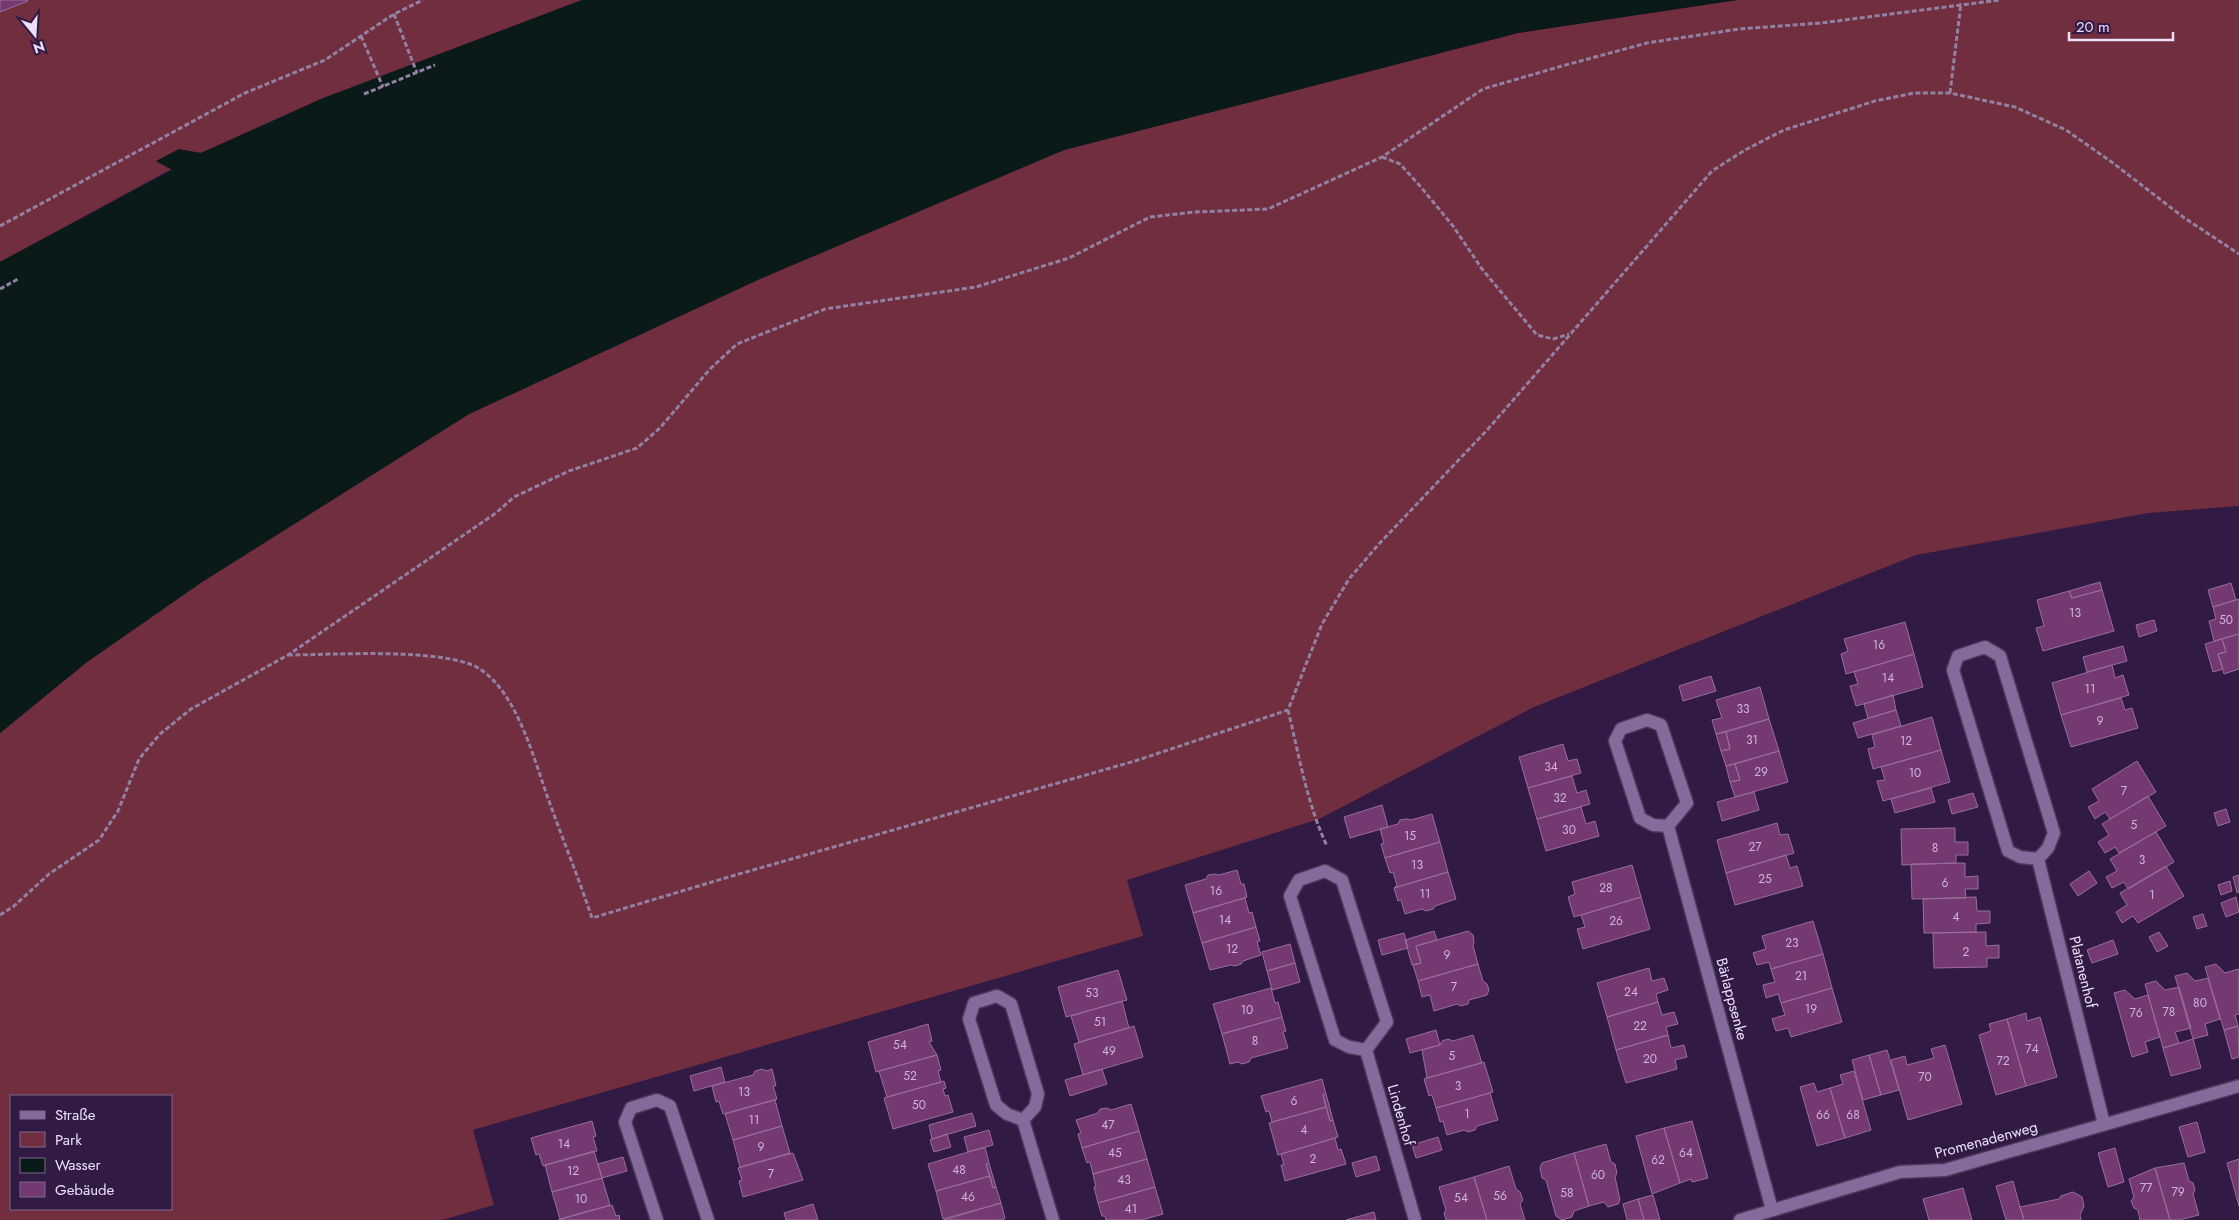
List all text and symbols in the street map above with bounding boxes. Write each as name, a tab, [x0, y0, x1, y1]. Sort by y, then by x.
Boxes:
north arrow	[10, 10, 60, 60]
scale bar	[2069, 10, 2173, 42]
text: 20 m	[2076, 16, 2110, 38]
text: N	[31, 36, 47, 59]
house number: 13	[2069, 604, 2081, 622]
house number: 50	[2219, 611, 2233, 629]
house number: 16	[1873, 636, 1885, 654]
house number: 14	[1882, 669, 1894, 687]
house number: 11	[2085, 680, 2095, 698]
house number: 33	[1736, 700, 1750, 718]
house number: 9	[2097, 712, 2104, 730]
house number: 31	[1746, 731, 1758, 749]
house number: 12	[1900, 732, 1912, 750]
house number: 34	[1544, 758, 1558, 776]
house number: 29	[1754, 763, 1768, 781]
house number: 10	[1909, 764, 1921, 782]
house number: 7	[2121, 782, 2128, 800]
house number: 32	[1553, 789, 1567, 807]
house number: 5	[2131, 816, 2138, 834]
house number: 30	[1562, 821, 1576, 839]
house number: 15	[1404, 827, 1416, 845]
house number: 27	[1748, 838, 1762, 856]
house number: 8	[1932, 839, 1938, 857]
house number: 3	[2139, 851, 2146, 869]
house number: 13	[1411, 856, 1423, 874]
house number: 25	[1758, 870, 1772, 888]
house number: 6	[1942, 874, 1949, 892]
house number: 28	[1599, 879, 1613, 897]
house number: 16	[1210, 882, 1222, 900]
house number: 11	[1420, 885, 1430, 903]
house number: 1	[2149, 886, 2155, 904]
house number: 4	[1953, 908, 1960, 926]
house number: 14	[1219, 911, 1231, 929]
house number: 26	[1609, 912, 1623, 930]
house number: 23	[1785, 934, 1799, 952]
street label: Platanenhof	[2063, 934, 2103, 1011]
house number: 12	[1226, 940, 1238, 958]
house number: 2	[1963, 943, 1970, 961]
house number: 9	[1444, 946, 1451, 964]
street label: Bärlappsenke	[1710, 955, 1754, 1043]
house number: 21	[1795, 967, 1807, 985]
house number: 7	[1451, 978, 1458, 996]
house number: 24	[1624, 983, 1638, 1001]
house number: 53	[1085, 984, 1099, 1002]
house number: 80	[2193, 994, 2207, 1012]
house number: 19	[1805, 1000, 1817, 1018]
house number: 10	[1241, 1001, 1253, 1019]
house number: 78	[2163, 1003, 2175, 1021]
house number: 76	[2129, 1004, 2143, 1022]
house number: 51	[1094, 1013, 1106, 1031]
house number: 22	[1633, 1017, 1647, 1035]
house number: 8	[1252, 1032, 1258, 1050]
house number: 54	[893, 1036, 907, 1054]
house number: 74	[2025, 1040, 2039, 1058]
house number: 49	[1102, 1042, 1116, 1060]
house number: 5	[1449, 1047, 1456, 1065]
house number: 20	[1643, 1050, 1657, 1068]
house number: 72	[1996, 1052, 2010, 1070]
house number: 52	[903, 1067, 917, 1085]
house number: 70	[1918, 1068, 1932, 1086]
house number: 3	[1455, 1077, 1462, 1095]
street label: Lindenhof	[1382, 1082, 1420, 1149]
house number: 13	[738, 1083, 750, 1101]
house number: 6	[1291, 1092, 1298, 1110]
legend	[10, 1095, 172, 1210]
house number: 50	[912, 1096, 926, 1114]
text: Straße	[55, 1104, 96, 1126]
house number: 1	[1464, 1105, 1470, 1123]
house number: 66	[1816, 1106, 1830, 1124]
house number: 68	[1846, 1106, 1860, 1124]
house number: 11	[749, 1111, 759, 1129]
house number: 47	[1101, 1116, 1115, 1134]
street label: Promenadenweg	[1932, 1116, 2040, 1164]
house number: 4	[1301, 1121, 1308, 1139]
text: Park	[55, 1129, 82, 1151]
house number: 14	[558, 1135, 570, 1153]
house number: 9	[758, 1138, 765, 1156]
house number: 45	[1108, 1144, 1122, 1162]
house number: 64	[1679, 1144, 1693, 1162]
house number: 2	[1310, 1150, 1317, 1168]
house number: 62	[1651, 1151, 1665, 1169]
text: Wasser	[55, 1154, 101, 1176]
house number: 48	[952, 1161, 966, 1179]
house number: 12	[567, 1162, 579, 1180]
house number: 7	[768, 1165, 775, 1183]
house number: 60	[1591, 1166, 1605, 1184]
house number: 43	[1117, 1171, 1131, 1189]
text: Gebäude	[55, 1179, 115, 1201]
house number: 77	[2140, 1179, 2153, 1197]
house number: 79	[2171, 1183, 2185, 1201]
house number: 58	[1560, 1184, 1574, 1202]
house number: 56	[1493, 1187, 1507, 1205]
house number: 46	[961, 1188, 975, 1206]
house number: 54	[1454, 1189, 1468, 1207]
house number: 10	[575, 1190, 587, 1208]
house number: 41	[1125, 1200, 1137, 1218]

